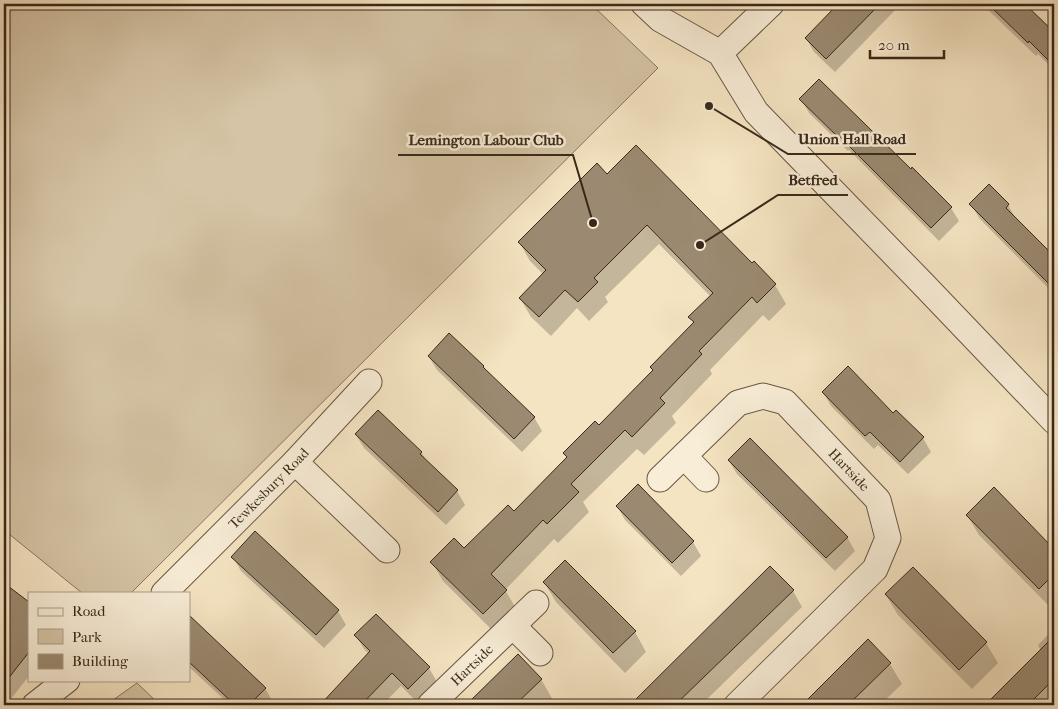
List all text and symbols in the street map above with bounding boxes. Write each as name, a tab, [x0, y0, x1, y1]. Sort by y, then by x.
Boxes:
scale bar	[870, 28, 944, 60]
text: 20 m	[878, 36, 910, 54]
callout: Union Hall Road	[788, 124, 916, 154]
callout: Lemington Labour Club	[398, 125, 573, 155]
text: Union Hall Road	[797, 130, 907, 148]
text: Lemington Labour Club	[408, 131, 564, 149]
callout: Betfred	[778, 165, 848, 195]
text: Betfred	[788, 171, 839, 189]
street label: Tewkesbury Road	[225, 444, 313, 533]
street label: Hartside	[825, 445, 873, 495]
legend	[28, 592, 190, 682]
text: Road	[72, 602, 106, 620]
text: Park	[72, 628, 102, 646]
street label: Hartside	[447, 641, 497, 689]
text: Building	[72, 652, 129, 670]

